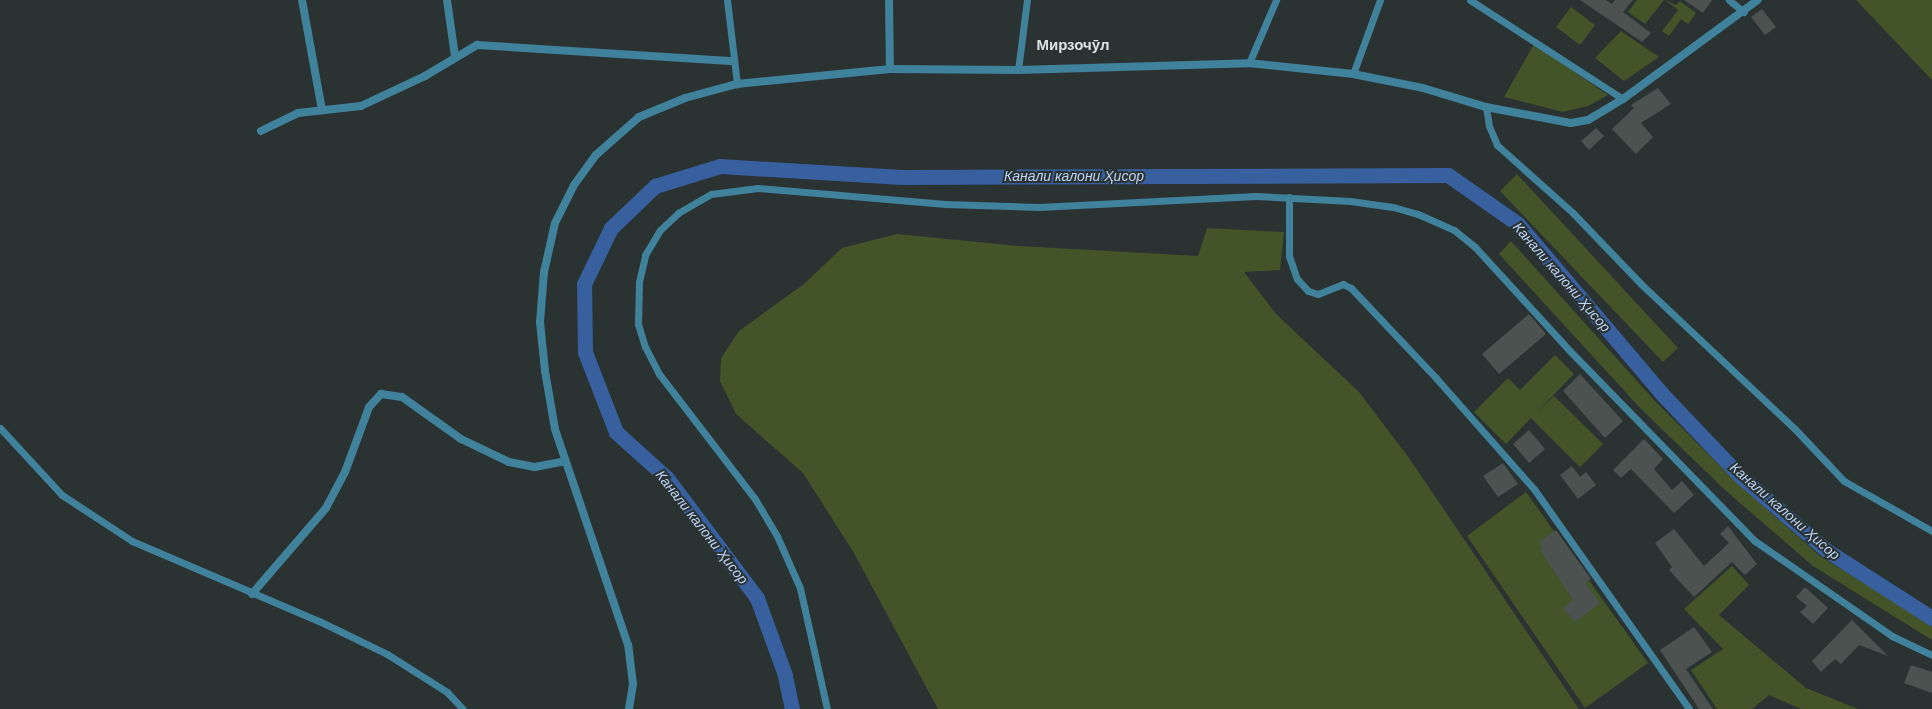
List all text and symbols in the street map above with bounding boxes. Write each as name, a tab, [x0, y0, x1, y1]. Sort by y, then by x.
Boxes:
district label: Мирзочӯл	[1036, 36, 1110, 54]
water label: Канали калони Ҳисор	[1004, 168, 1144, 184]
water label: Канали калони Ҳисор	[1510, 219, 1614, 335]
water label: Канали калони Ҳисор	[1727, 459, 1843, 563]
water label: Канали калони Ҳисор	[652, 467, 752, 587]

